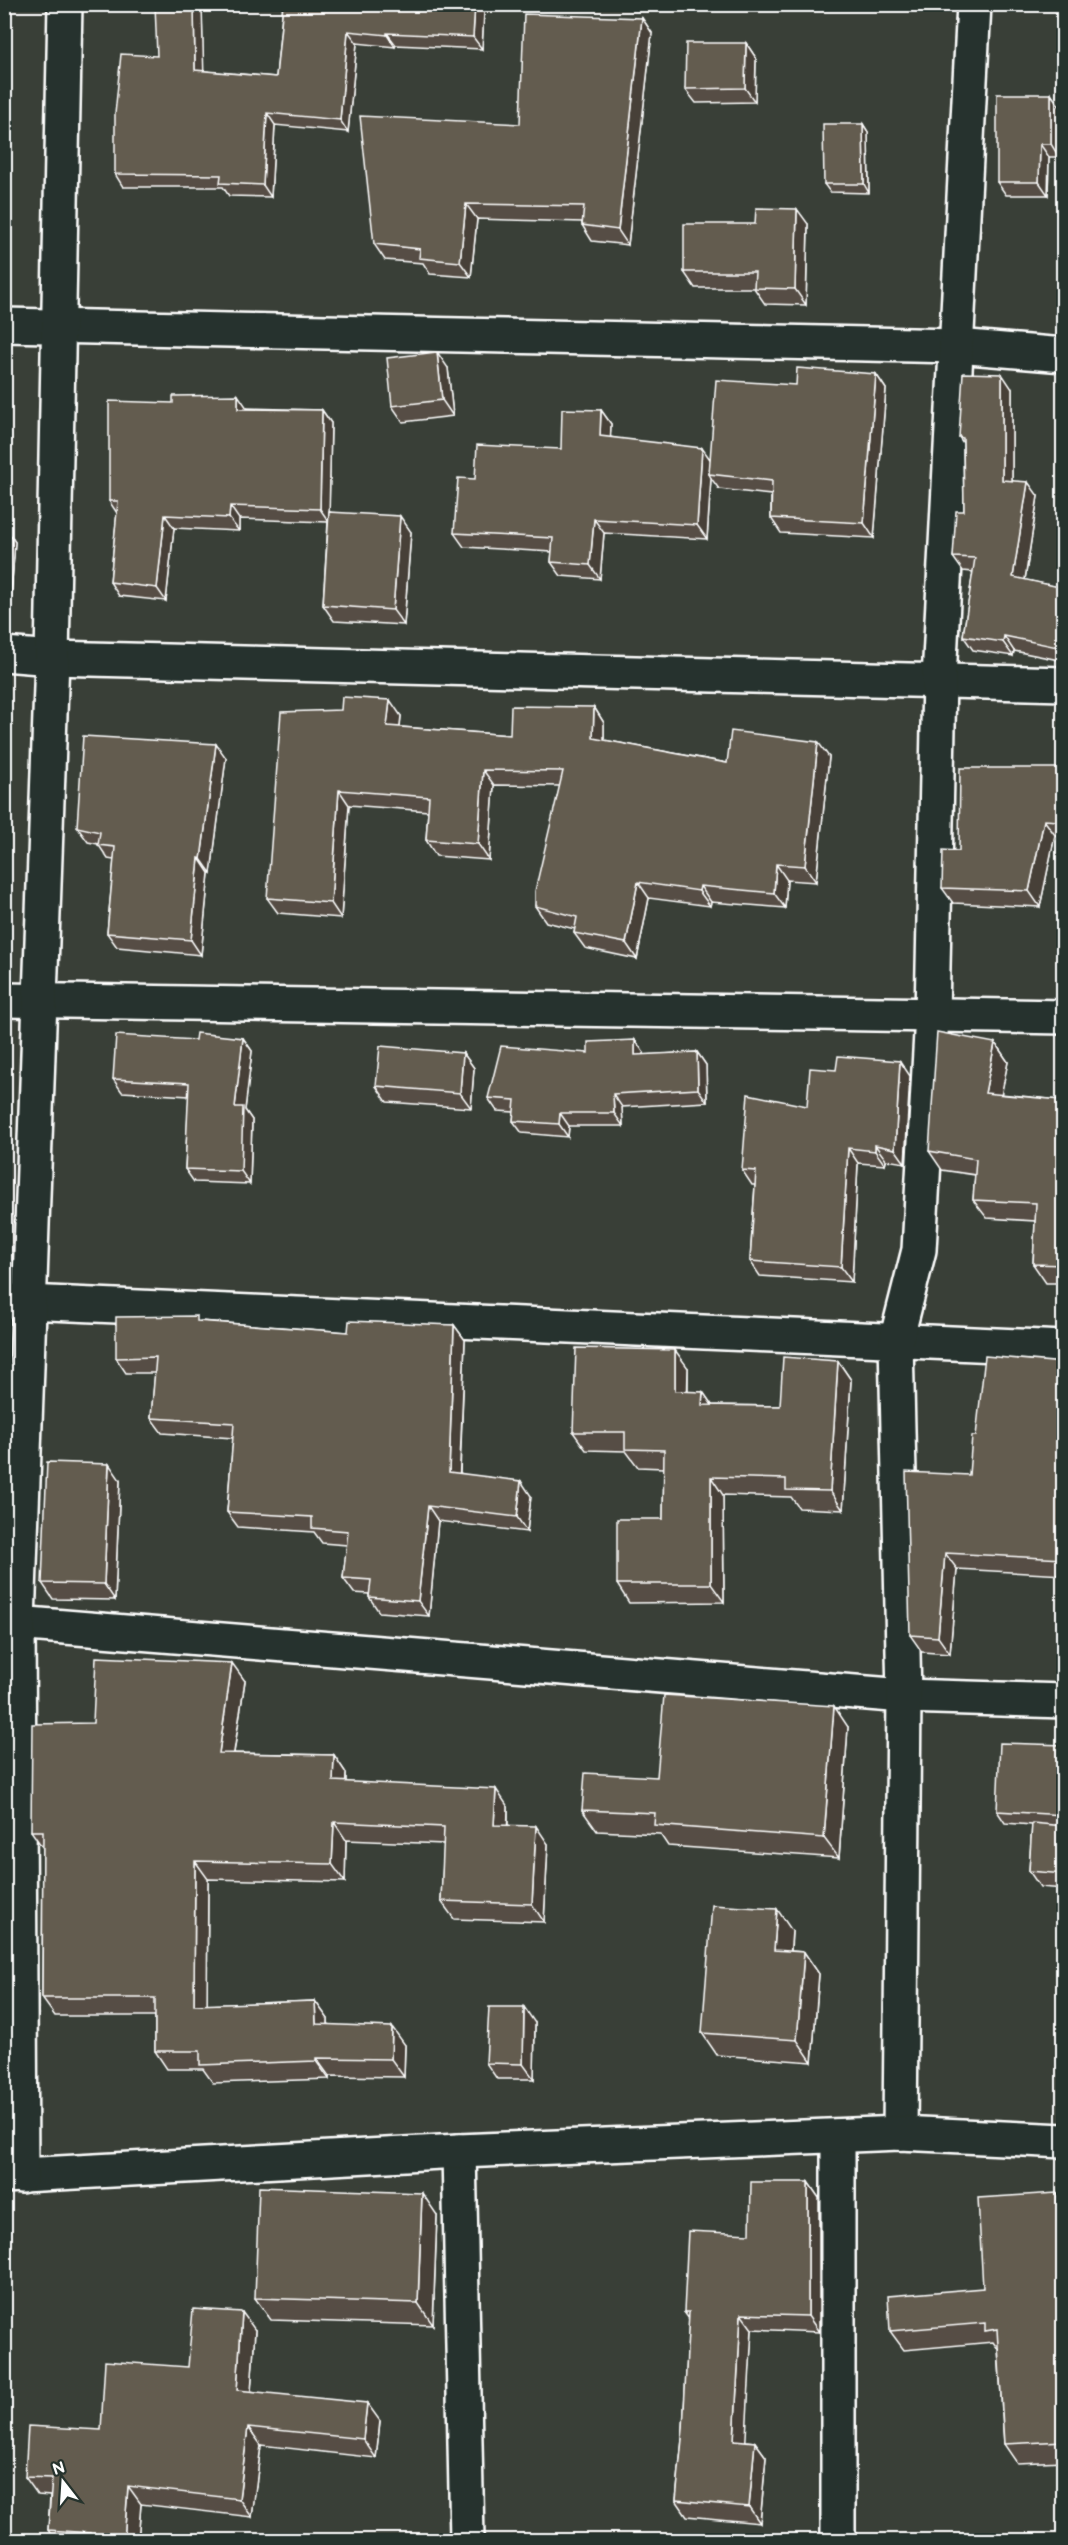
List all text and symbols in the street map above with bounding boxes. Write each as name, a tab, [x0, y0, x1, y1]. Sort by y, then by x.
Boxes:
north arrow	[33, 2452, 93, 2512]
text: N	[51, 2458, 68, 2480]

